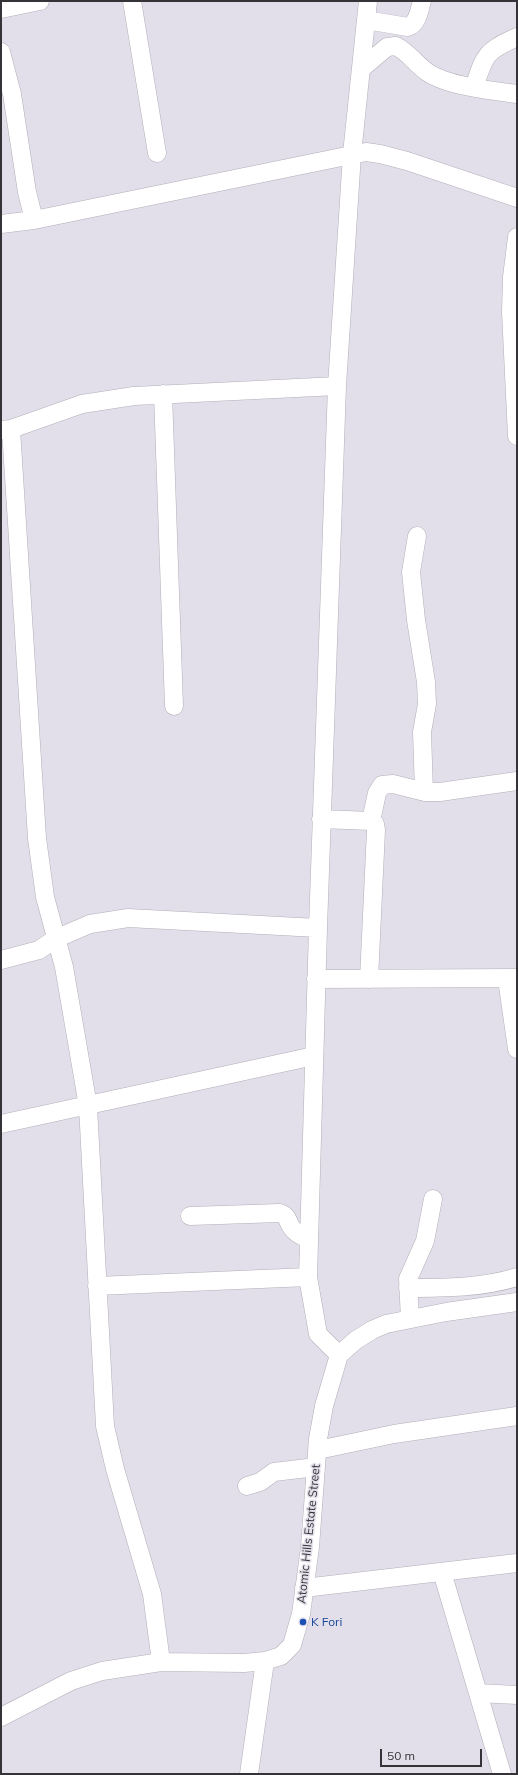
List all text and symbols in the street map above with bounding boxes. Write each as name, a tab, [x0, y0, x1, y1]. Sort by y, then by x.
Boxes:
street label: Atomic Hills Estate Street	[295, 1464, 323, 1604]
place label: K Fori	[311, 1615, 342, 1629]
marker: K Fori	[298, 1617, 308, 1627]
scale bar	[382, 1741, 484, 1767]
text: 50 m	[387, 1748, 415, 1763]

